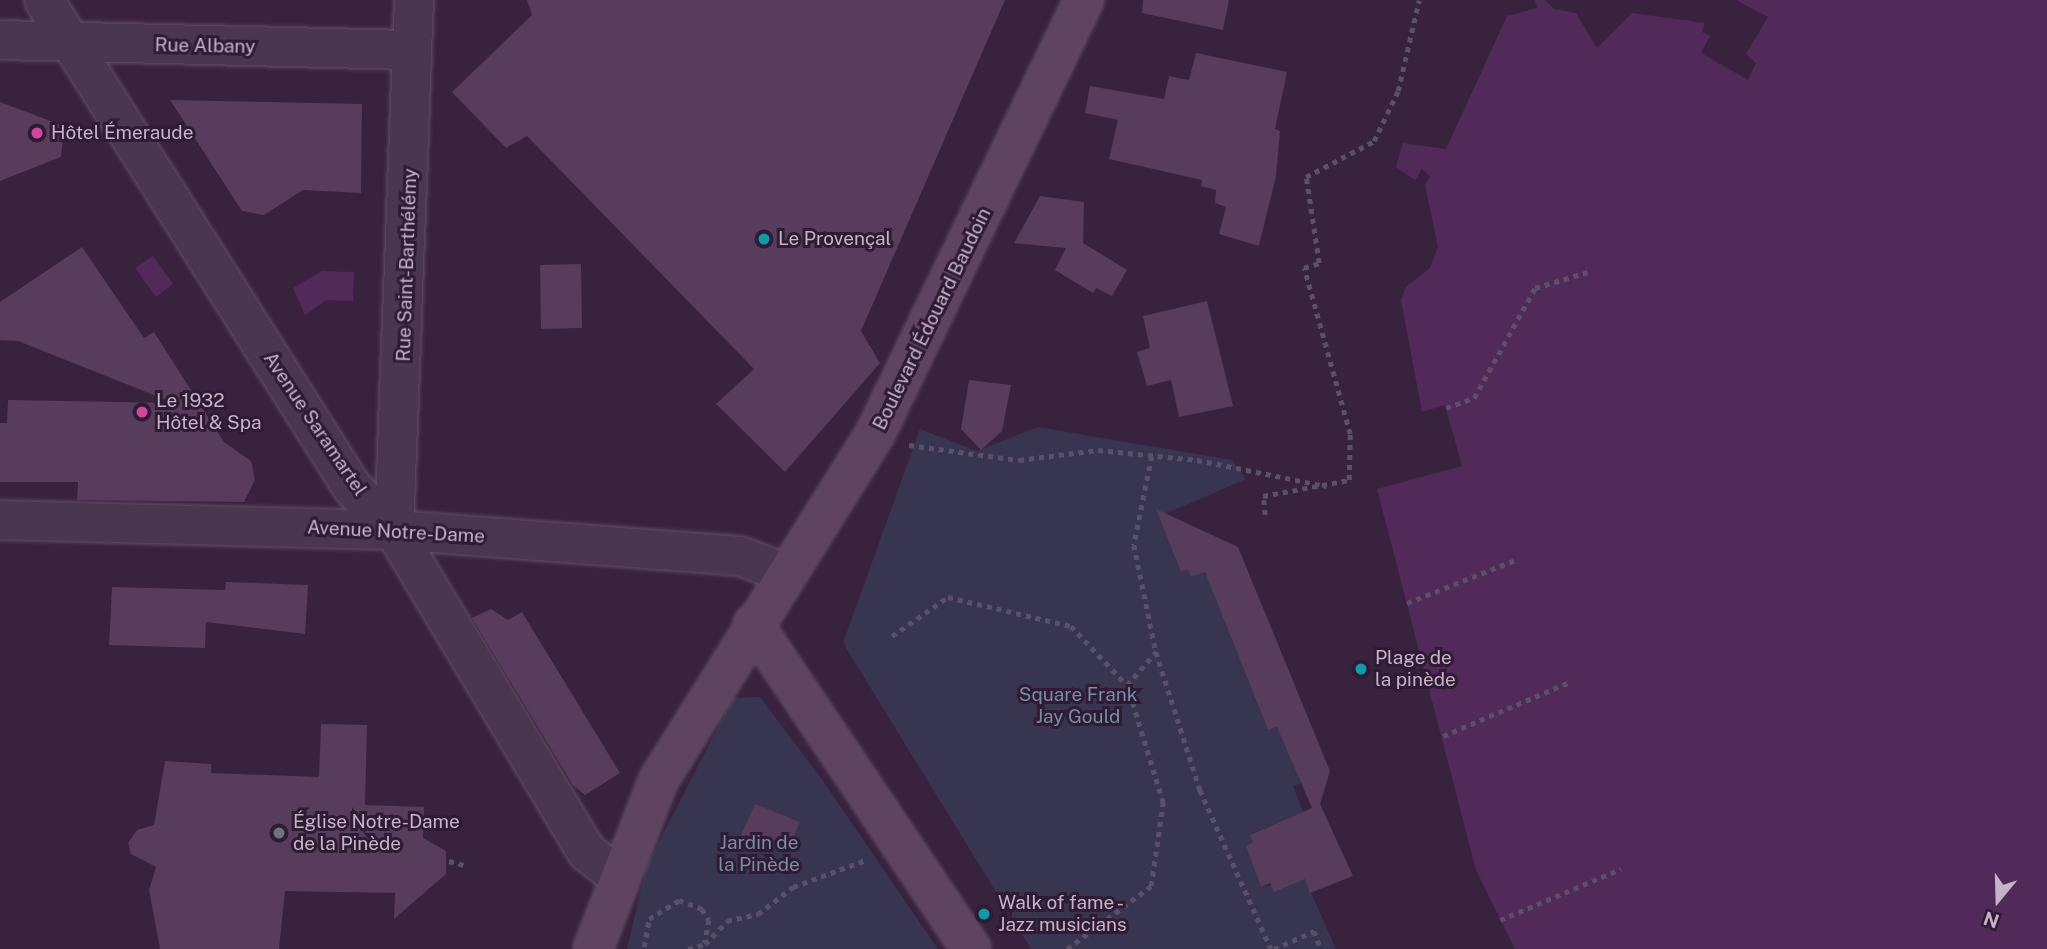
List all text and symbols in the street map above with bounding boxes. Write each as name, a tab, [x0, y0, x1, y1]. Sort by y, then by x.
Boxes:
street label: Rue Albany	[154, 34, 256, 58]
place label: Hôtel Émeraude	[51, 122, 193, 144]
marker: Hôtel Émeraude	[29, 125, 45, 141]
street label: Rue Saint-Barthélémy	[392, 168, 422, 362]
street label: Boulevard Édouard Baudoin	[868, 204, 996, 434]
place label: Le Provençal	[778, 228, 891, 250]
marker: Le Provençal	[756, 231, 772, 247]
street label: Avenue Saramartel	[258, 348, 372, 500]
place label: Le 1932 Hôtel & Spa	[156, 390, 262, 434]
marker: Le 1932 Hôtel & Spa	[134, 404, 150, 420]
street label: Avenue Notre-Dame	[307, 516, 485, 548]
place label: Plage de la pinède	[1375, 647, 1456, 691]
marker: Plage de la pinède	[1353, 661, 1369, 677]
park label: Square Frank Jay Gould	[1019, 684, 1137, 728]
place label: Église Notre-Dame de la Pinède	[293, 811, 460, 855]
marker: Église Notre-Dame de la Pinède	[271, 825, 287, 841]
park label: Jardin de la Pinède	[718, 832, 800, 876]
north arrow	[1963, 865, 2033, 935]
place label: Walk of fame - Jazz musicians	[998, 892, 1127, 936]
marker: Walk of fame - Jazz musicians	[976, 906, 992, 922]
text: N	[1981, 907, 2002, 933]

